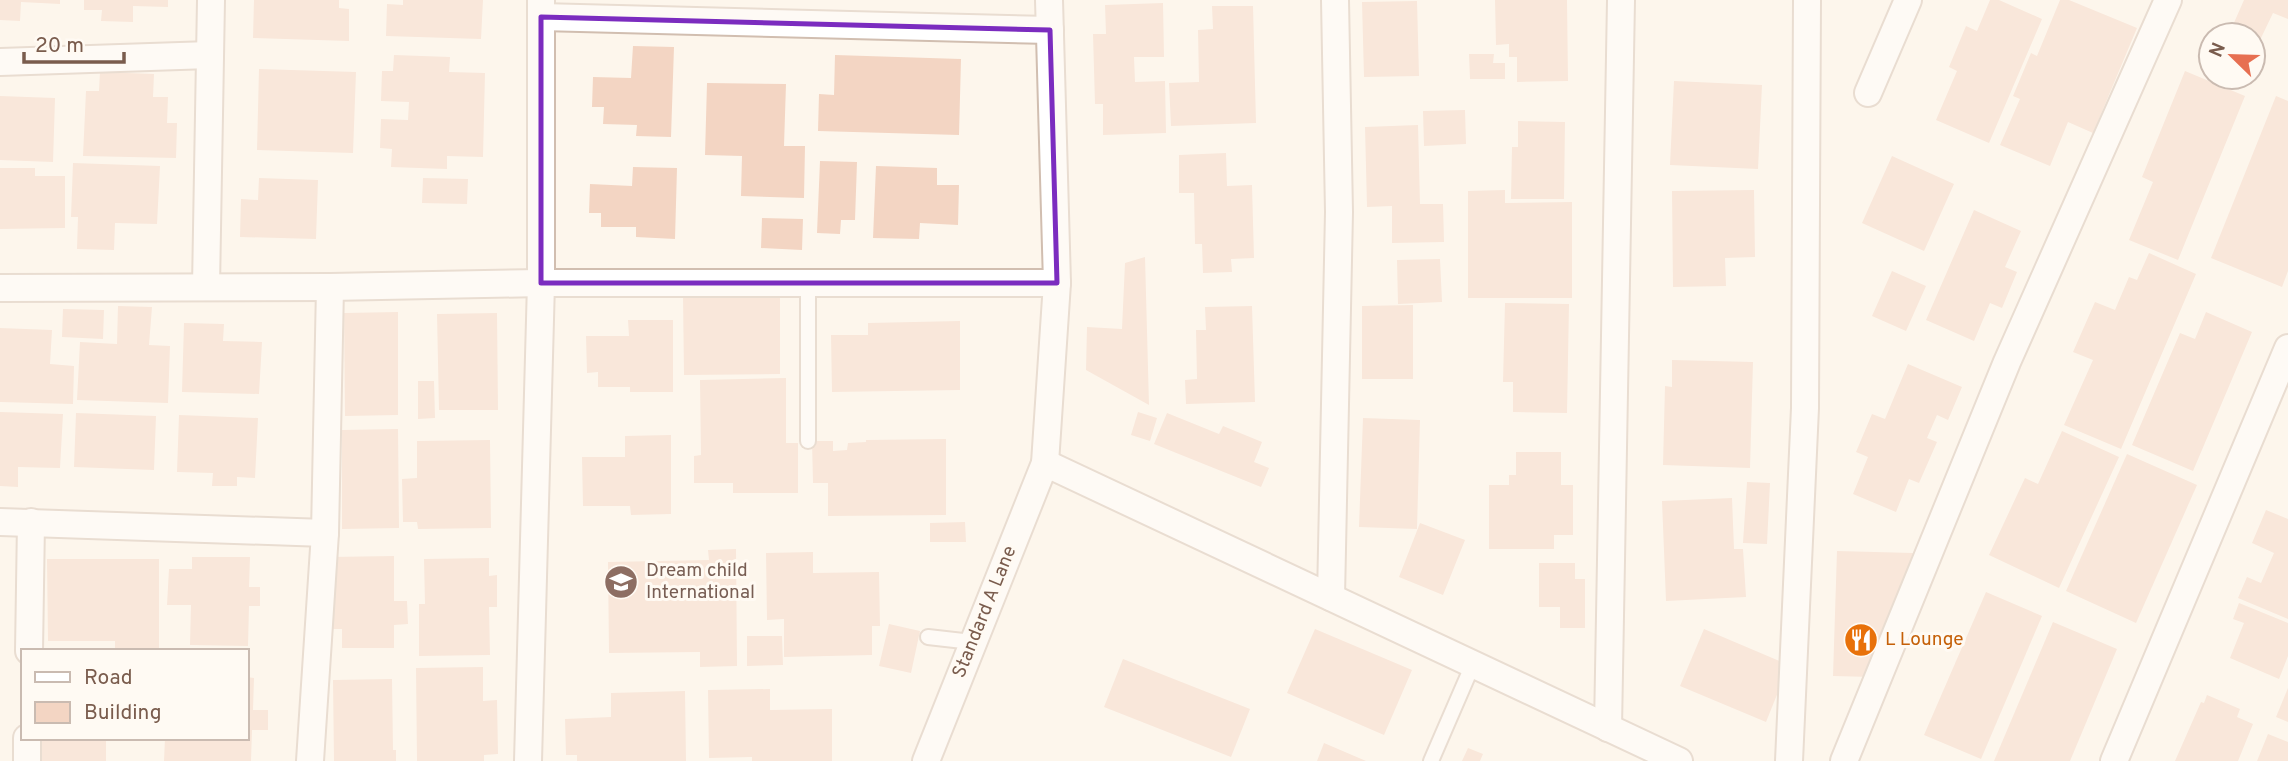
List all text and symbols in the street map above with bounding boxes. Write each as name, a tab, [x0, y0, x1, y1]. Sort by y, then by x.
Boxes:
scale bar	[24, 21, 124, 65]
north arrow	[2197, 21, 2267, 91]
text: 20 m	[35, 33, 84, 60]
text: N	[2204, 39, 2232, 61]
street label: Standard A Lane	[948, 542, 1022, 682]
place label: Dream child International	[646, 559, 755, 605]
school or university icon: Dream child International	[602, 563, 640, 601]
restaurant icon: L Lounge	[1842, 621, 1880, 659]
place label: L Lounge	[1885, 628, 1964, 652]
legend	[21, 649, 248, 740]
text: Road	[84, 665, 133, 692]
text: Building	[84, 700, 162, 727]

